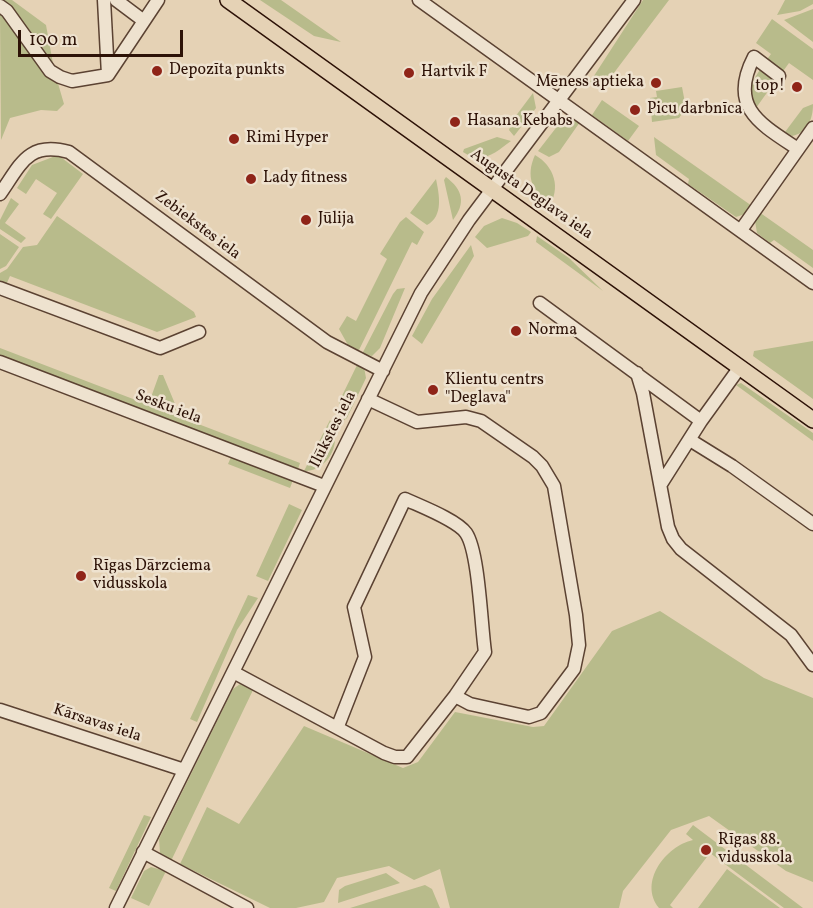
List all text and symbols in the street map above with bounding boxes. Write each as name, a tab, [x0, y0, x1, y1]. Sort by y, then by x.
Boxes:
scale bar	[21, 18, 186, 56]
text: 100 m	[29, 28, 78, 53]
place label: Depozīta punkts	[169, 61, 284, 81]
place label: Hartvik F	[421, 63, 487, 83]
marker: Depozīta punkts	[150, 64, 164, 78]
marker: Hartvik F	[402, 66, 416, 80]
place label: Mēness aptieka	[536, 73, 644, 93]
marker: Mēness aptieka	[649, 76, 663, 90]
place label: top!	[755, 77, 785, 97]
marker: top!	[790, 80, 804, 94]
place label: Picu darbnīca	[647, 100, 742, 120]
marker: Picu darbnīca	[628, 103, 642, 117]
place label: Hasana Kebabs	[467, 112, 573, 132]
marker: Hasana Kebabs	[448, 115, 462, 129]
place label: Rimi Hyper	[246, 129, 328, 149]
marker: Rimi Hyper	[227, 132, 241, 146]
street label: Augusta Deglava iela	[466, 145, 596, 245]
place label: Lady fitness	[263, 169, 347, 189]
marker: Lady fitness	[244, 172, 258, 186]
street label: Zebiekstes iela	[150, 187, 244, 265]
place label: Jūlija	[318, 210, 354, 230]
marker: Jūlija	[299, 213, 313, 227]
place label: Norma	[528, 321, 577, 341]
marker: Norma	[509, 324, 523, 338]
place label: Klientu centrs "Deglava"	[445, 371, 544, 409]
marker: Klientu centrs "Deglava"	[426, 383, 440, 397]
street label: Sesku iela	[132, 387, 204, 429]
street label: Ilūkstes iela	[307, 389, 361, 471]
place label: Rīgas Dārzciema vidusskola	[93, 557, 211, 595]
marker: Rīgas Dārzciema vidusskola	[74, 569, 88, 583]
street label: Kārsavas iela	[51, 701, 143, 747]
place label: Rīgas 88. vidusskola	[718, 831, 793, 869]
marker: Rīgas 88. vidusskola	[699, 843, 713, 857]

